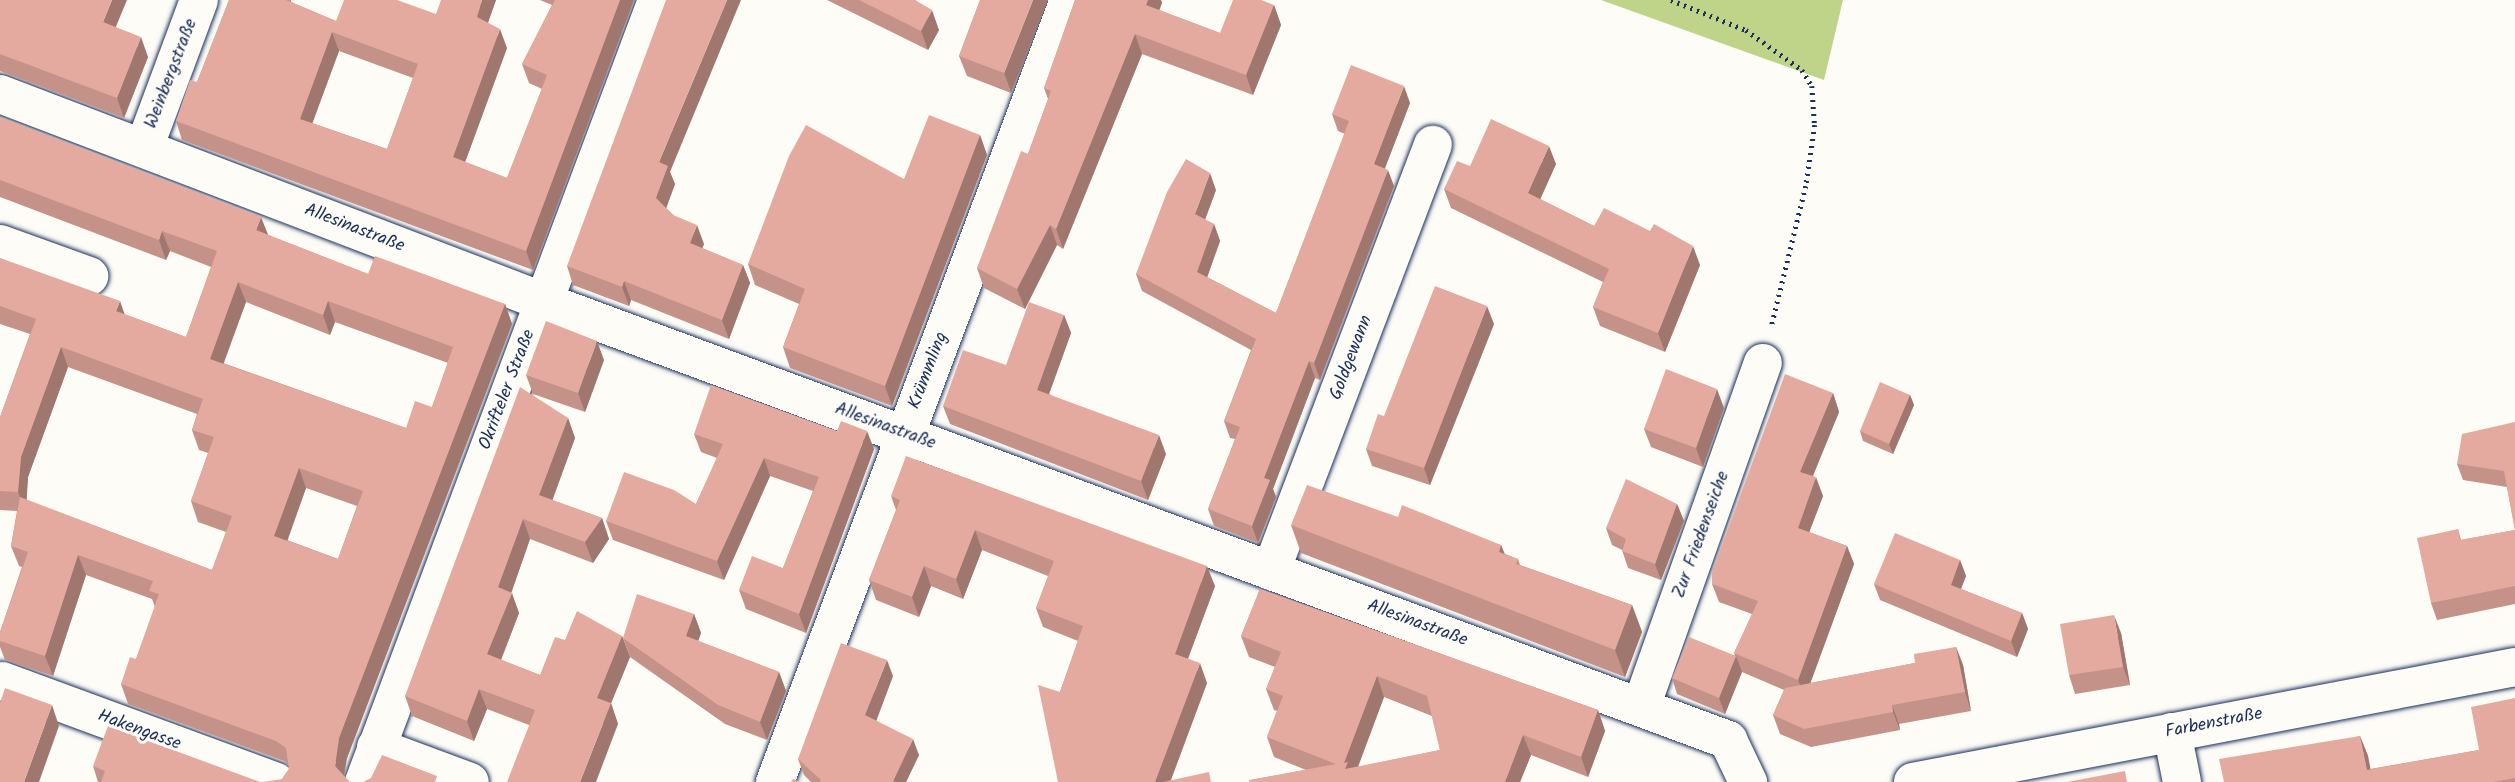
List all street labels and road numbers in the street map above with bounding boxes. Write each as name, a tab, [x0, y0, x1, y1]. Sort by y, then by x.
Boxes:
street label: Weinbergstraße	[141, 16, 203, 132]
street label: Allesinastraße	[301, 200, 407, 258]
street label: Goldgewann	[1326, 313, 1378, 403]
street label: Okrifteler Straße	[475, 327, 541, 453]
street label: Krümmling	[904, 329, 954, 413]
street label: Allesinastraße	[832, 399, 938, 455]
street label: Zur Friedenseiche	[1669, 469, 1735, 601]
street label: Allesinastraße	[1364, 596, 1470, 652]
street label: Farbenstraße	[2164, 704, 2264, 744]
street label: Hakengasse	[94, 706, 184, 756]

